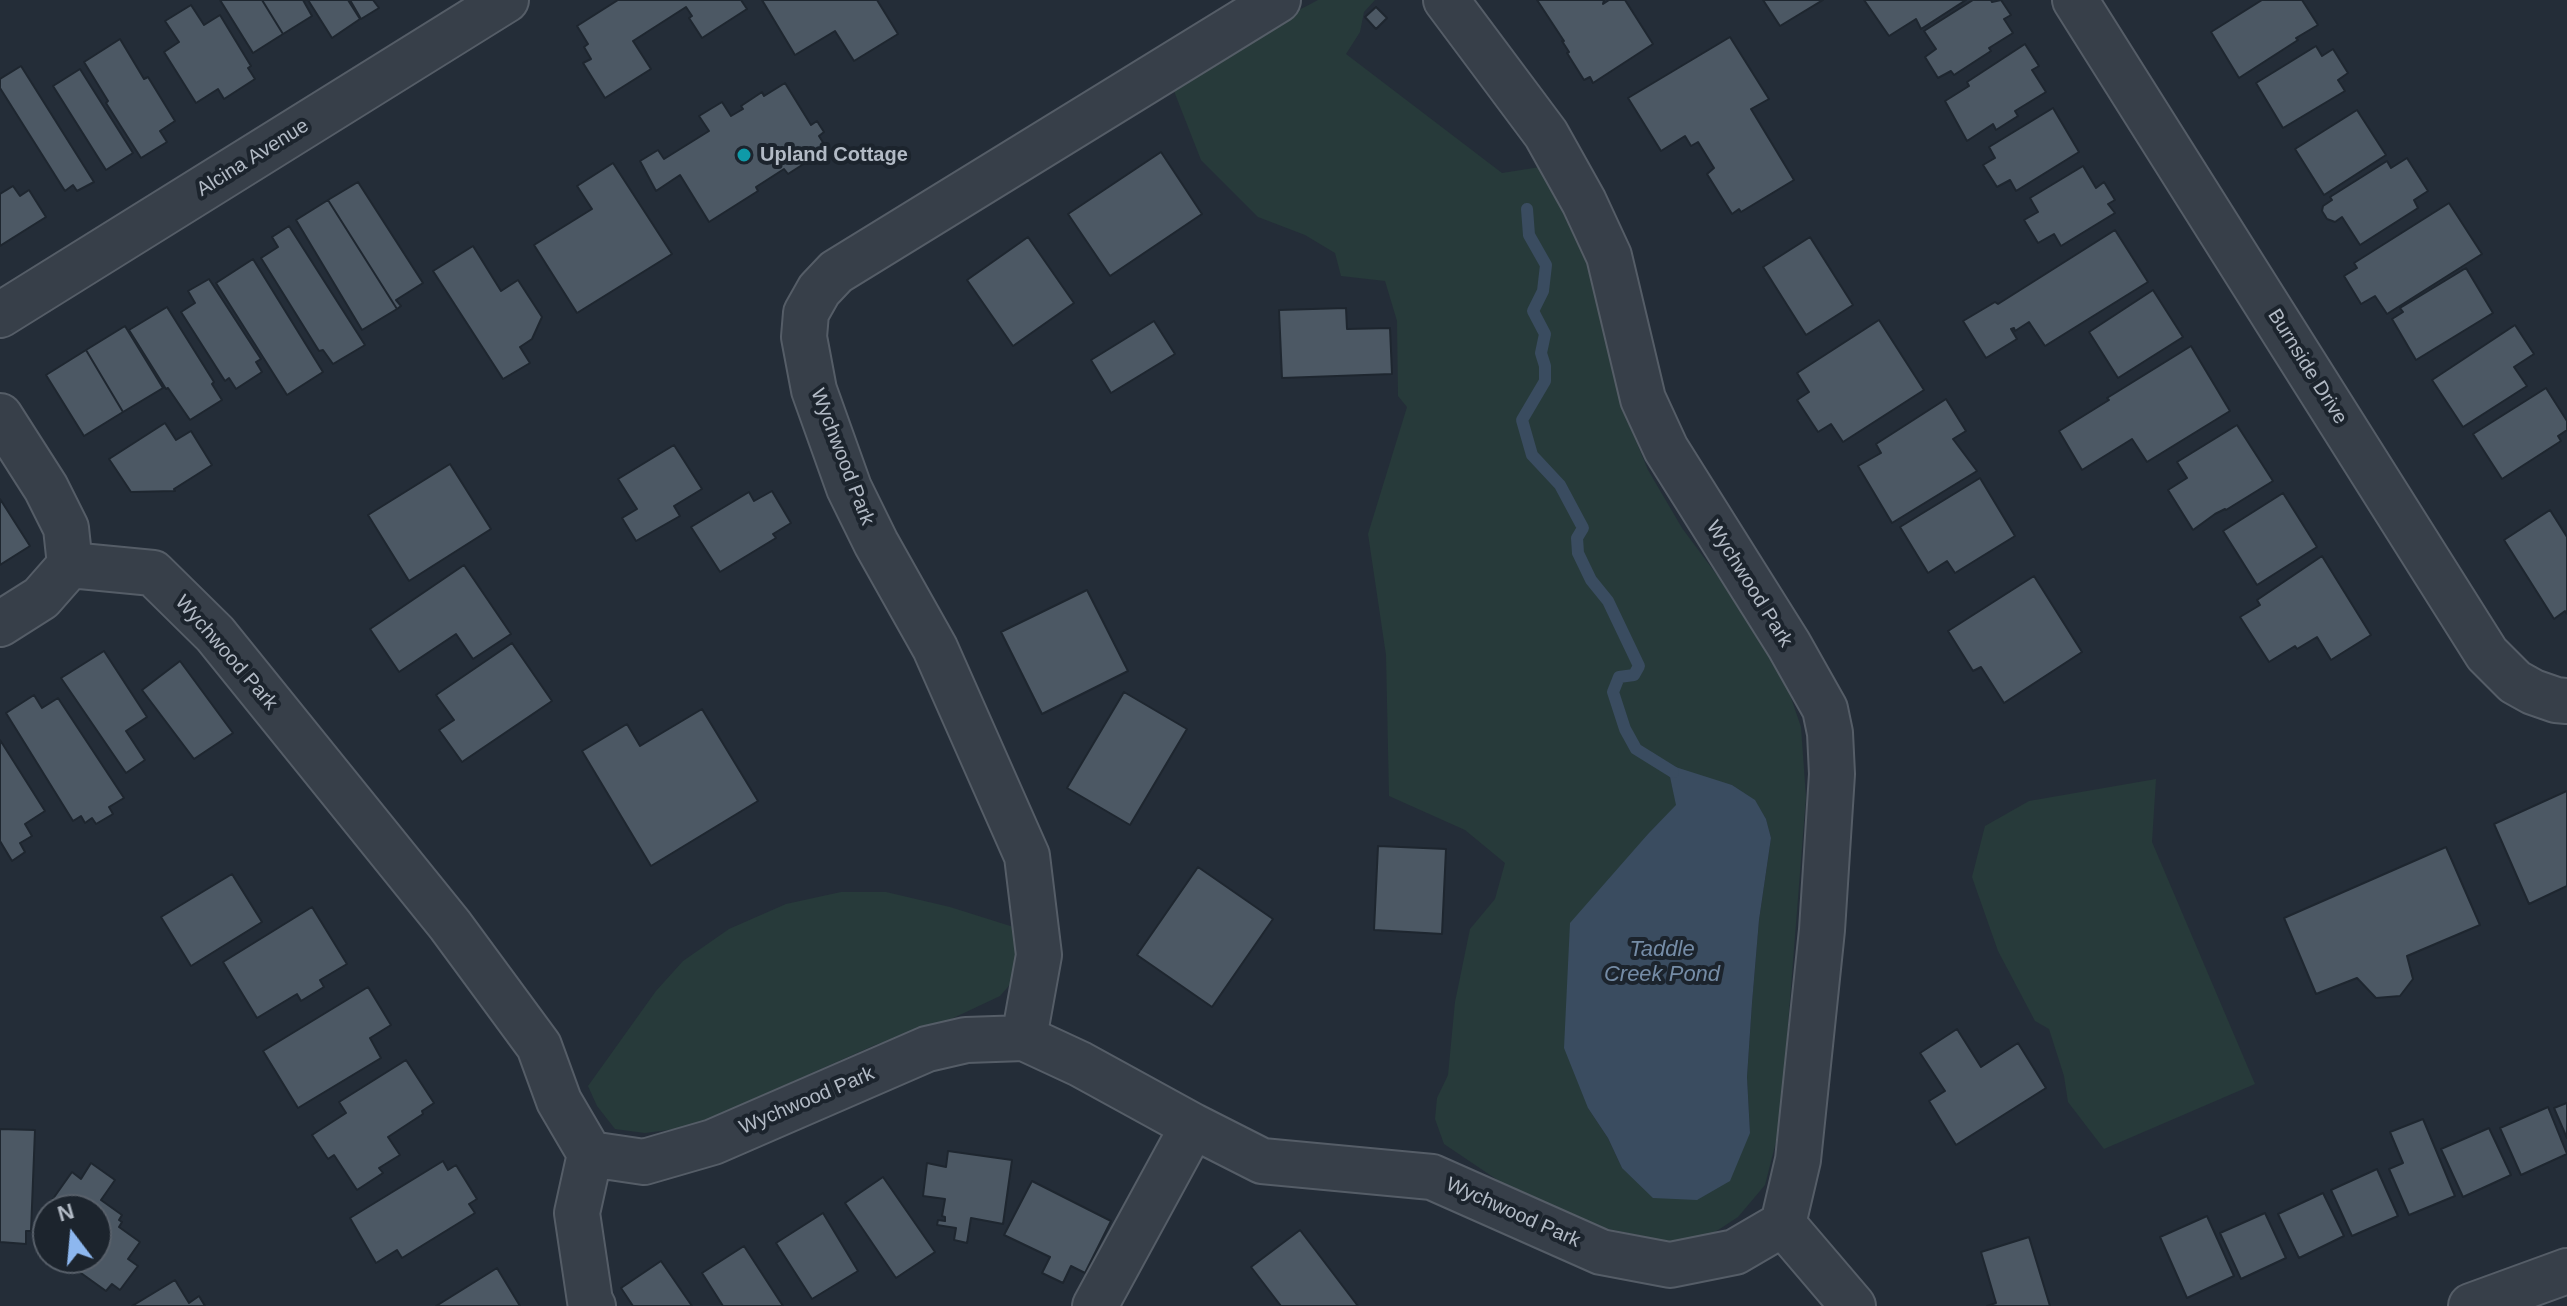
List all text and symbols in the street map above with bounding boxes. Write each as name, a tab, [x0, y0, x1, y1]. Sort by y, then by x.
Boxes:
street label: Alcina Avenue	[193, 114, 313, 202]
place label: Upland Cottage	[760, 143, 908, 167]
marker: Upland Cottage	[735, 146, 753, 164]
street label: Burnside Drive	[2262, 305, 2352, 429]
street label: Wychwood Park	[805, 385, 879, 529]
street label: Wychwood Park	[1701, 516, 1797, 652]
street label: Wychwood Park	[170, 591, 282, 715]
water label: Taddle Creek Pond	[1604, 937, 1720, 988]
street label: Wychwood Park	[736, 1062, 878, 1140]
street label: Wychwood Park	[1442, 1173, 1584, 1253]
north arrow	[32, 1194, 112, 1274]
text: N	[55, 1198, 77, 1227]

